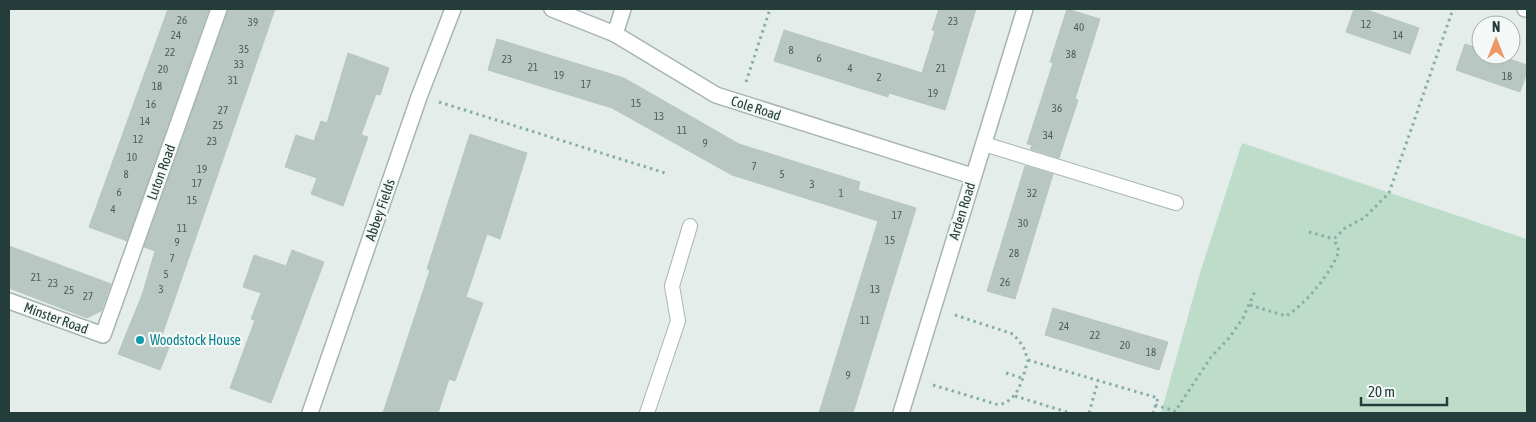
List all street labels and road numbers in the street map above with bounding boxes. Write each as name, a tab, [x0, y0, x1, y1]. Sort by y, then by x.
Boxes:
street label: Cole Road	[729, 92, 783, 124]
street label: Luton Road	[144, 142, 178, 202]
street label: Abbey Fields	[362, 177, 398, 243]
street label: Arden Road	[946, 180, 978, 242]
street label: Minster Road	[22, 299, 90, 337]

